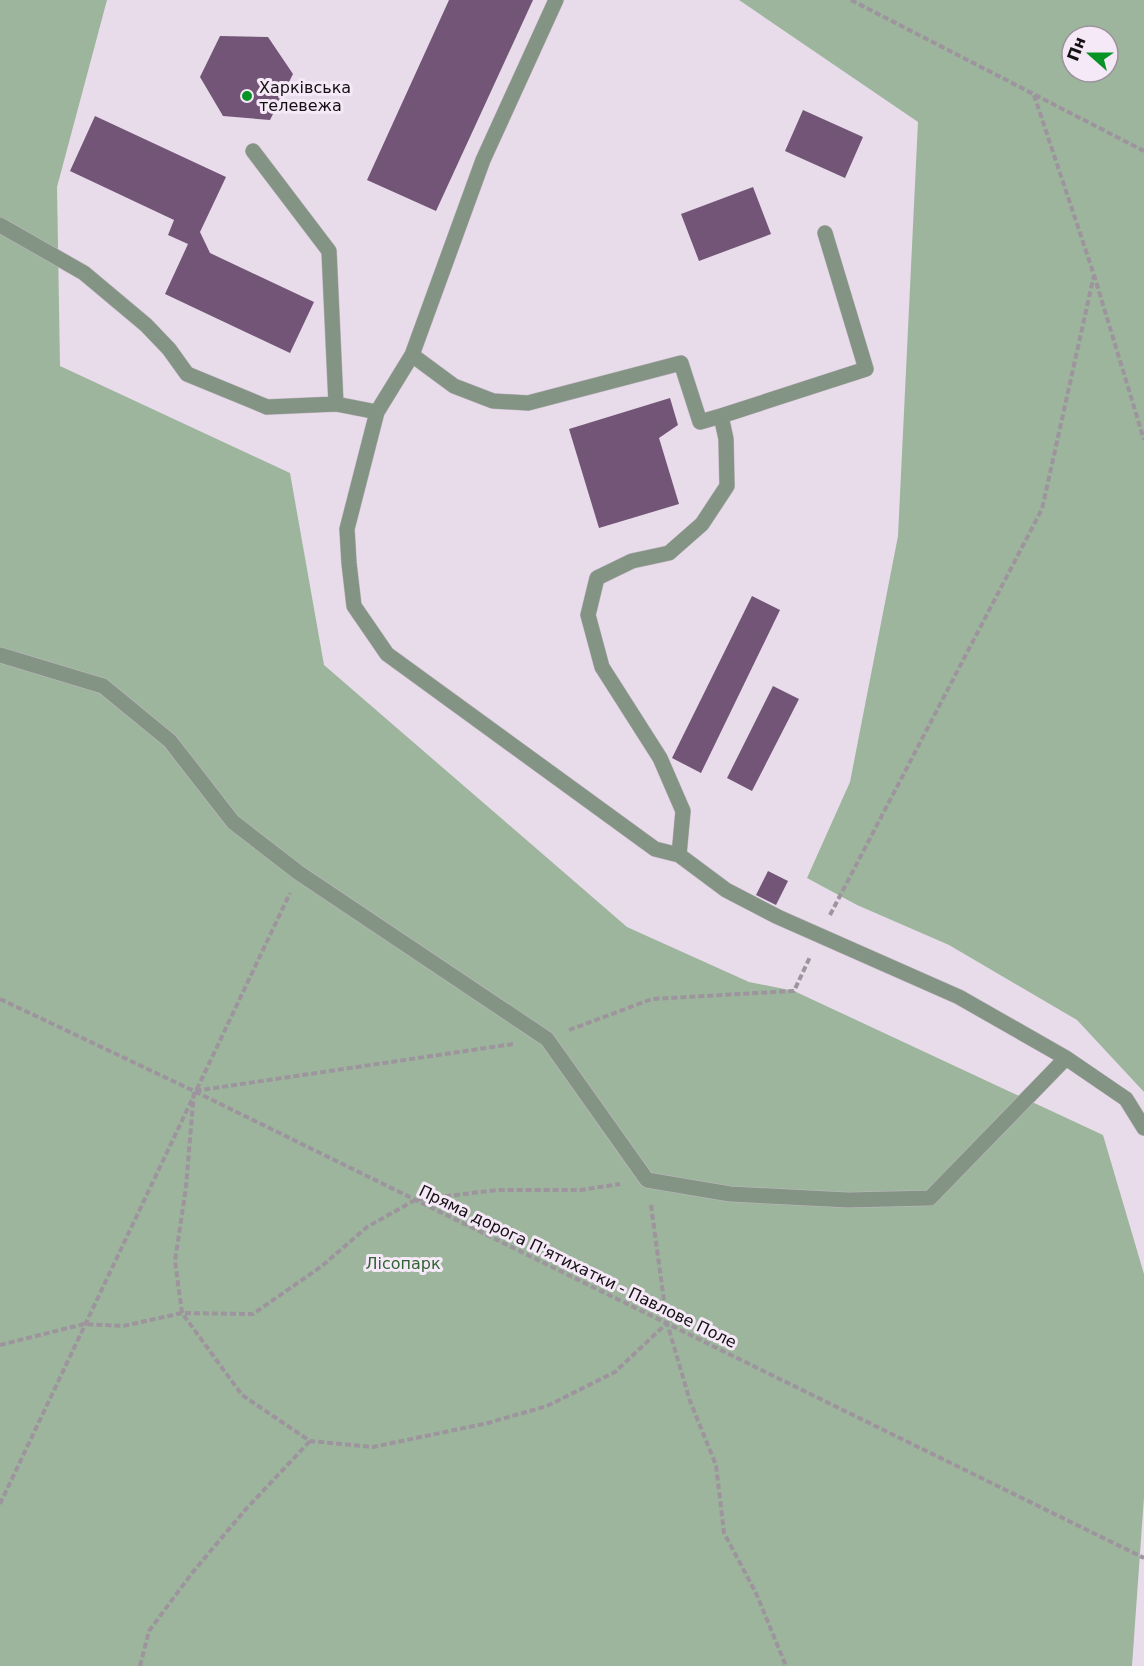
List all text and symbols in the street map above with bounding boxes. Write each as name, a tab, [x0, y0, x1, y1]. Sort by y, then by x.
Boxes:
north arrow	[1060, 24, 1120, 84]
text: Пн	[1063, 34, 1090, 64]
place label: Харківська телевежа	[259, 78, 351, 115]
marker: Харківська телевежа	[240, 89, 254, 103]
street label: Пряма дорога П'ятихатки - Павлове Поле	[416, 1181, 740, 1352]
park label: Лісопарк	[365, 1254, 441, 1273]

